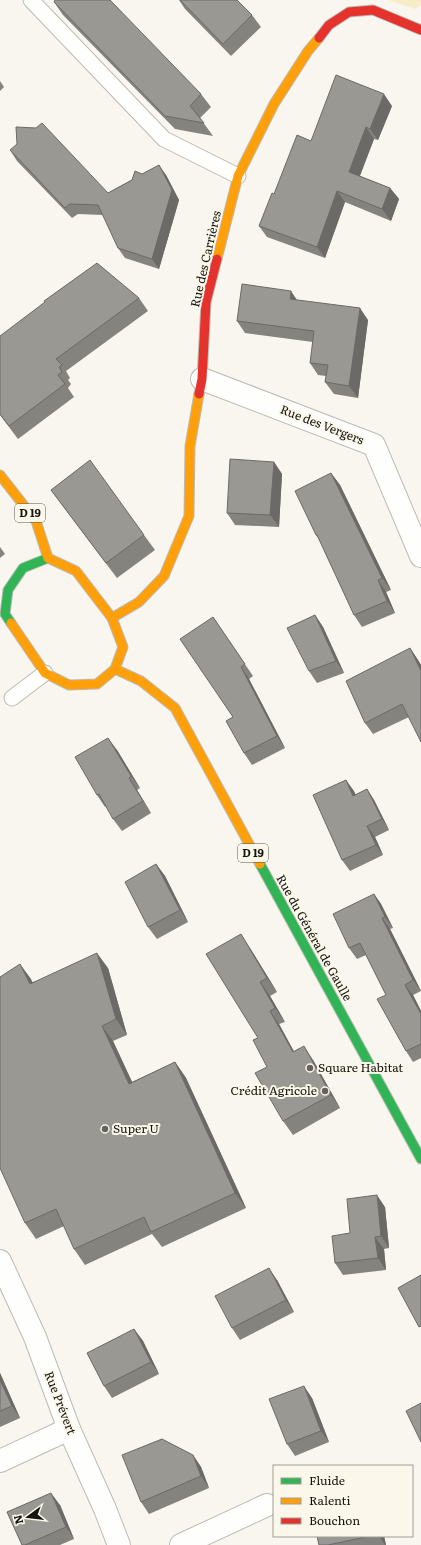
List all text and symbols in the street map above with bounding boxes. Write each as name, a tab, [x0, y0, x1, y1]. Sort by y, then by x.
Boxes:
street label: Rue des Carrières	[185, 208, 225, 309]
street label: Rue des Vergers	[278, 400, 367, 449]
road number: D 19	[15, 504, 45, 522]
road number: D 19	[238, 844, 268, 862]
street label: Rue du Général de Gaulle	[273, 871, 357, 1004]
place label: Square Habitat	[318, 1058, 403, 1076]
marker: Square Habitat	[305, 1063, 315, 1073]
place label: Crédit Agricole	[230, 1081, 317, 1099]
marker: Crédit Agricole	[320, 1086, 330, 1096]
place label: Super U	[113, 1119, 159, 1137]
marker: Super U	[100, 1124, 110, 1134]
street label: Rue Prévert	[41, 1368, 81, 1437]
legend	[273, 1465, 413, 1537]
text: Fluide	[309, 1471, 345, 1489]
text: Ralenti	[309, 1491, 350, 1509]
north arrow	[8, 1497, 48, 1537]
text: Bouchon	[309, 1511, 360, 1529]
text: N	[8, 1513, 26, 1526]

